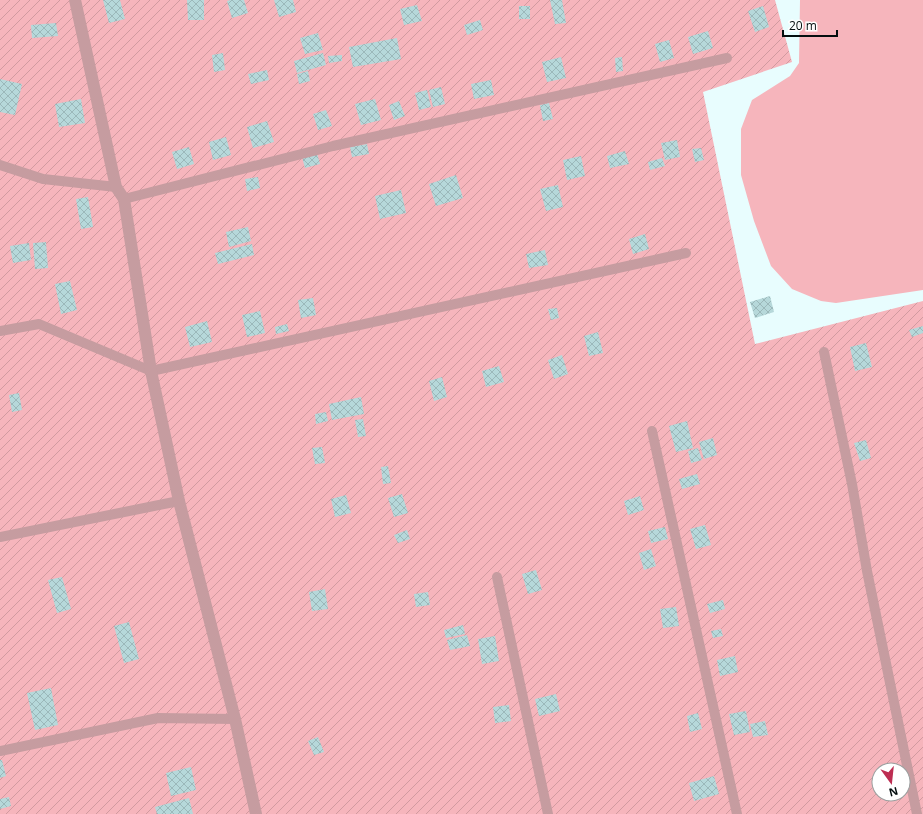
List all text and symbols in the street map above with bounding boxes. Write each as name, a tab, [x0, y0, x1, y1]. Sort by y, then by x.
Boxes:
scale bar	[783, 12, 837, 38]
text: 20 m	[789, 17, 817, 34]
north arrow	[871, 762, 911, 802]
text: N	[887, 784, 900, 801]

